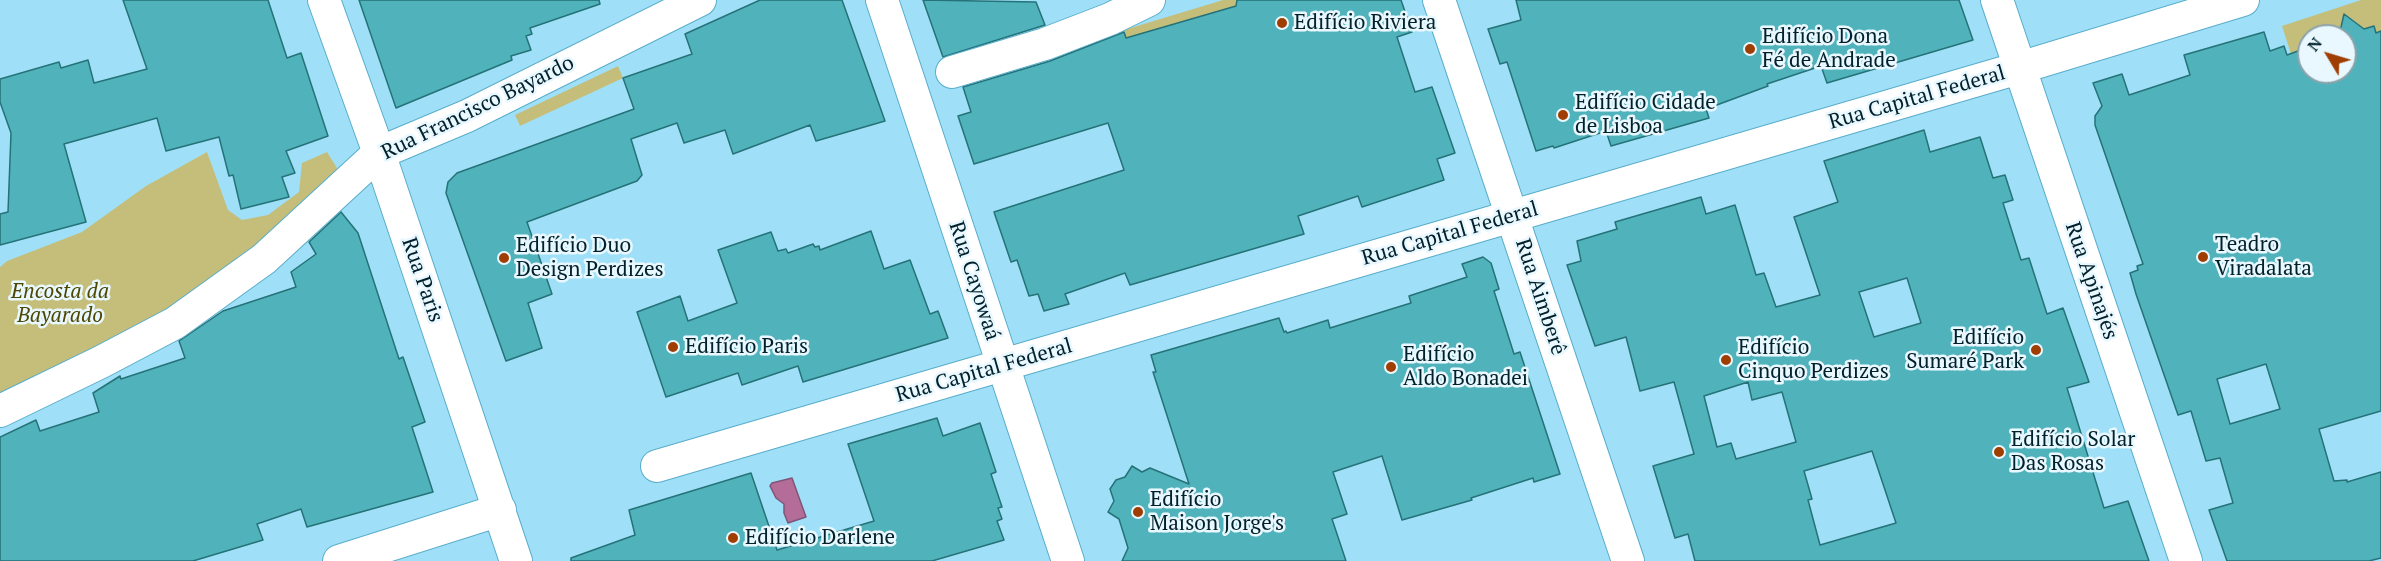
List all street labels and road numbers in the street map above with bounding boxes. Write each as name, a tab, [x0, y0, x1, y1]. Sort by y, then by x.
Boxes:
street label: Rua Francisco Bayardo	[378, 50, 578, 166]
street label: Rua Capital Federal	[1826, 61, 2008, 135]
street label: Rua Capital Federal	[1359, 197, 1541, 271]
street label: Rua Cayowaá	[943, 218, 1005, 344]
street label: Rua Apinajés	[2059, 219, 2123, 343]
street label: Rua Paris	[396, 234, 448, 326]
street label: Rua Aimberê	[1509, 236, 1571, 358]
street label: Rua Capital Federal	[893, 334, 1075, 408]

